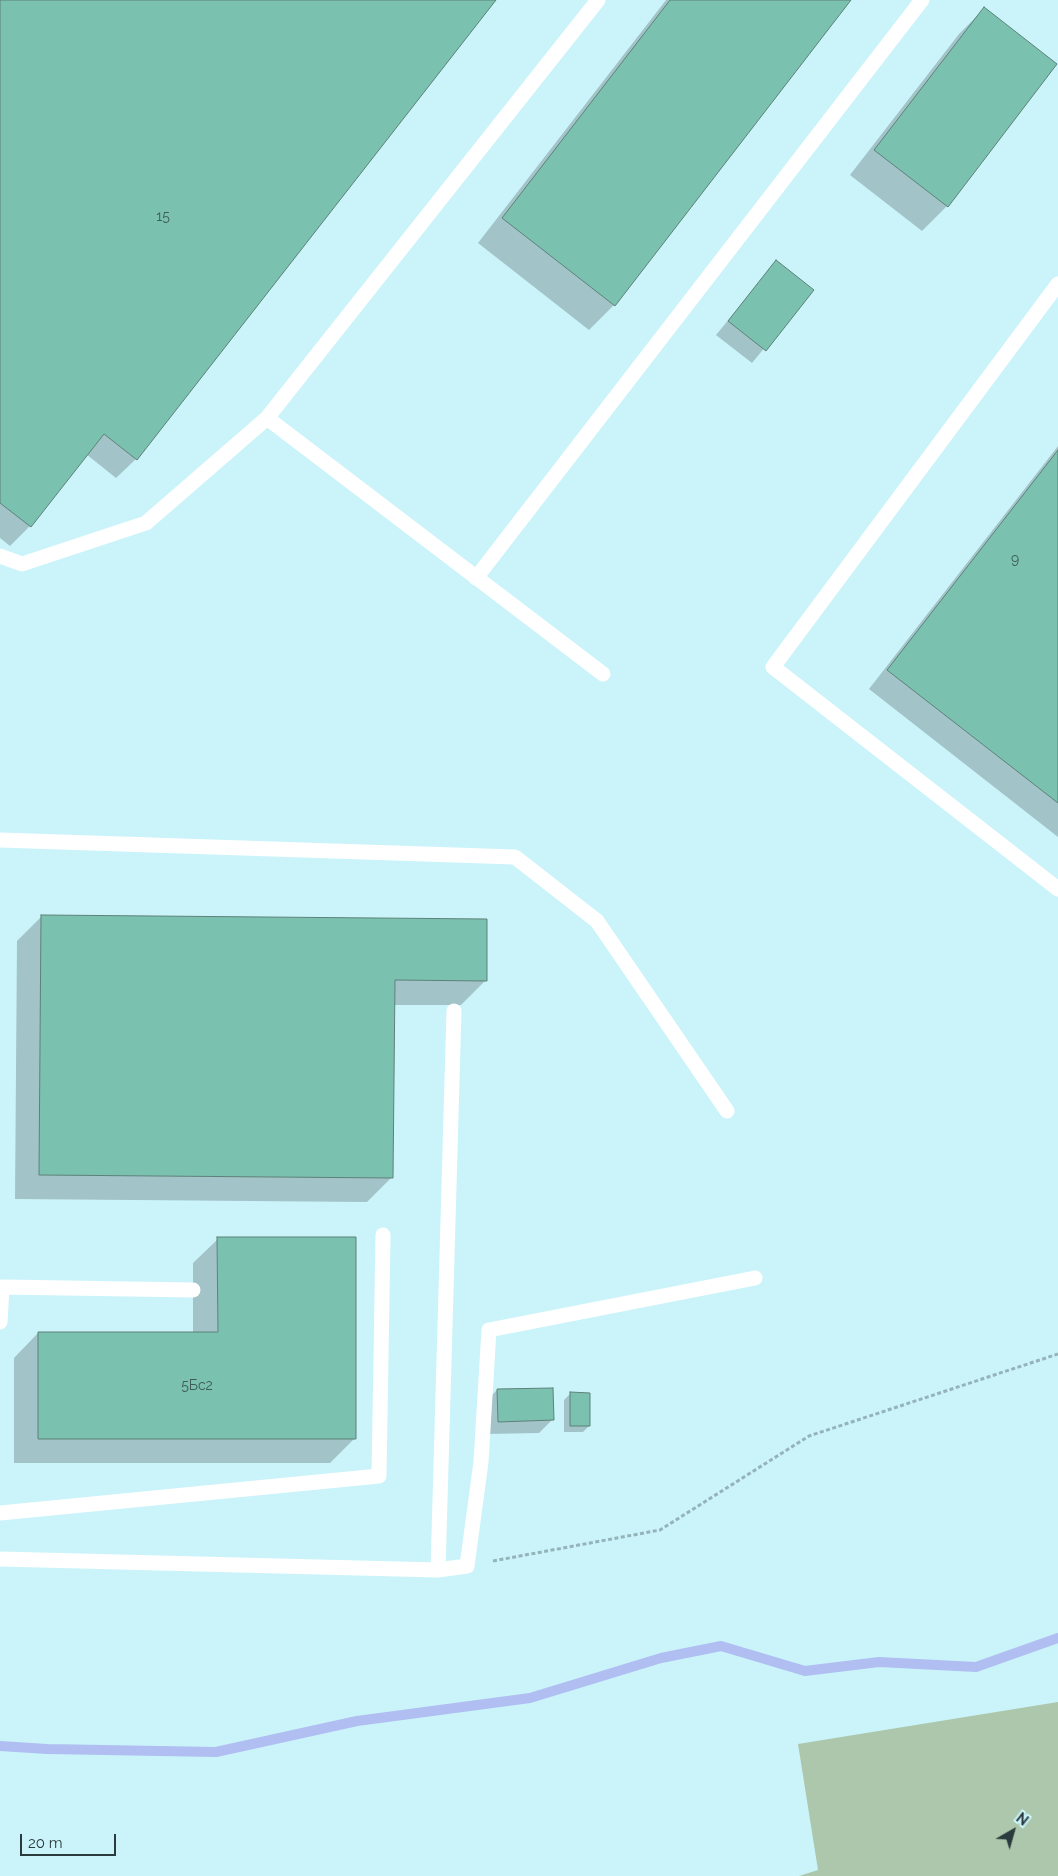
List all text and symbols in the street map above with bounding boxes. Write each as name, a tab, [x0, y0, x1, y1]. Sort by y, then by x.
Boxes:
house number: 15	[156, 209, 170, 225]
house number: 9	[1011, 552, 1019, 568]
house number: 5Бс2	[181, 1378, 213, 1394]
north arrow	[988, 1806, 1038, 1856]
text: N	[1013, 1810, 1031, 1829]
scale bar	[22, 1824, 119, 1856]
text: 20 m	[28, 1834, 63, 1852]

